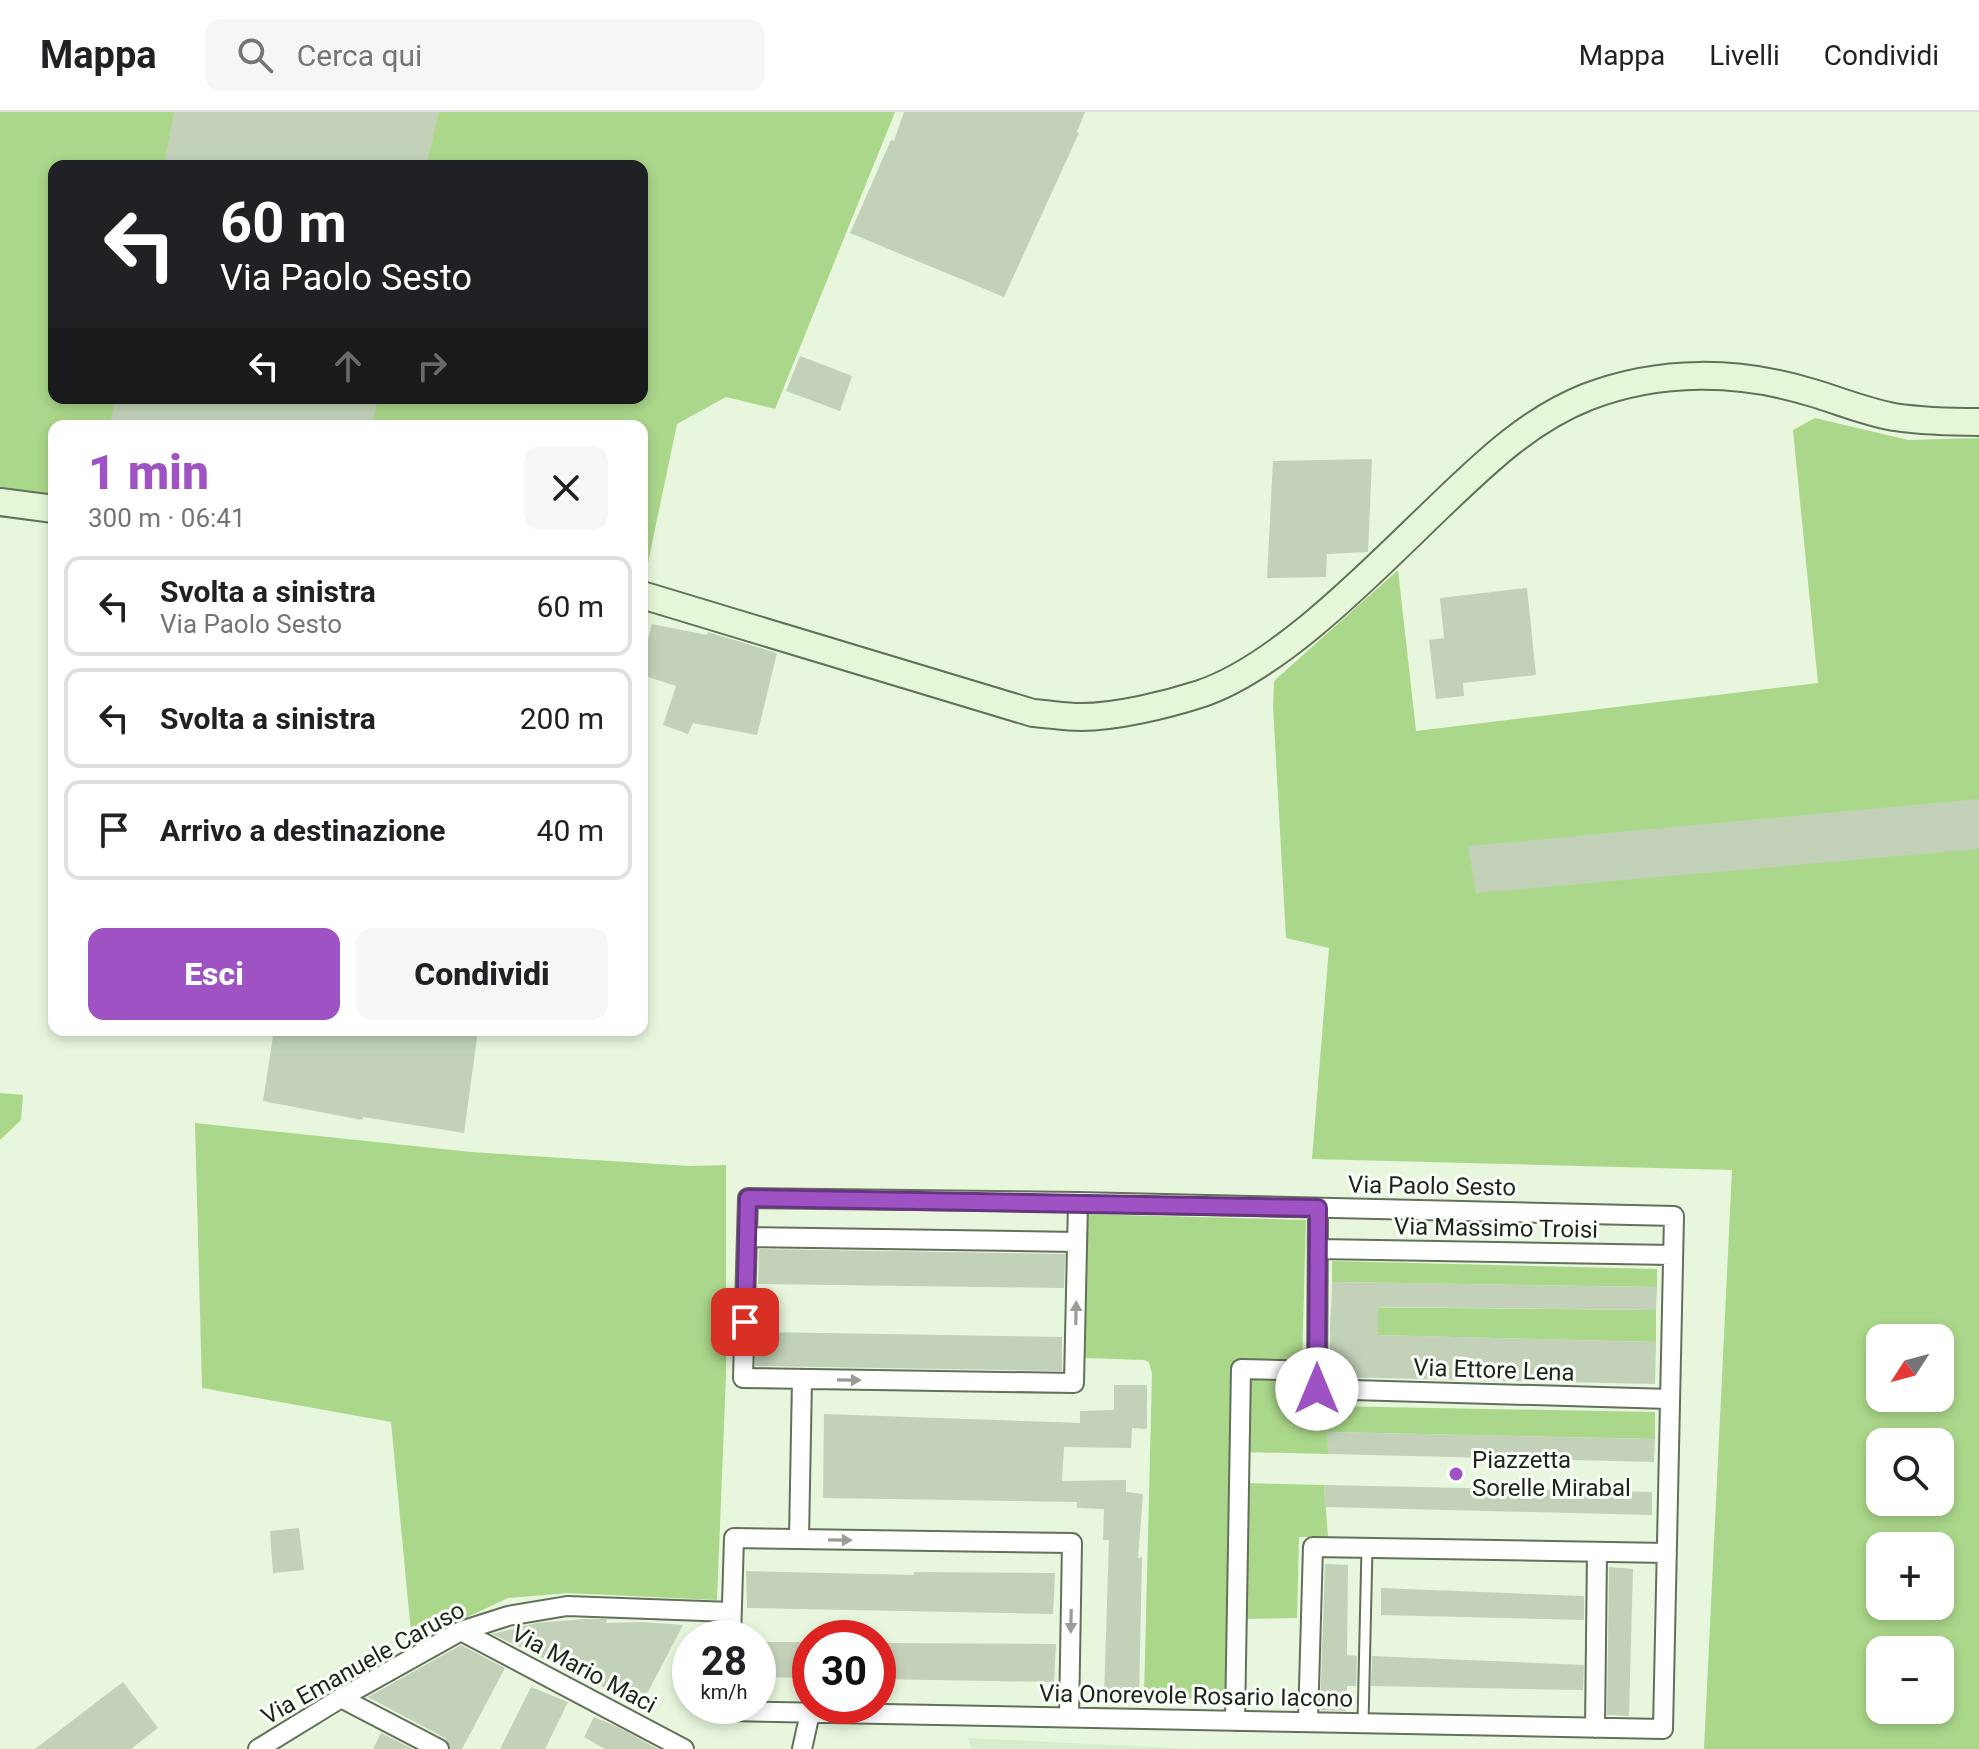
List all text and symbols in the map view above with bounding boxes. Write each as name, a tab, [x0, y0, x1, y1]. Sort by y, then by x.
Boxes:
search box	[205, 19, 765, 91]
text: Mappa	[40, 33, 157, 77]
icon: search	[233, 33, 277, 77]
text: Cerca qui	[297, 38, 422, 73]
text: Mappa	[1579, 39, 1665, 72]
text: Livelli	[1709, 39, 1780, 72]
text: Condividi	[1824, 39, 1939, 72]
text: 60 m	[220, 190, 347, 256]
icon: left	[88, 192, 192, 296]
text: Via Paolo Sesto	[220, 257, 472, 299]
icon: left	[242, 344, 286, 388]
icon: ahead	[326, 344, 370, 388]
icon: right	[410, 344, 454, 388]
text: 1 min	[88, 444, 209, 501]
button: close	[524, 446, 608, 530]
text: 300 m · 06:41	[88, 503, 246, 533]
text: Svolta a sinistra	[160, 574, 376, 609]
icon: left	[92, 584, 136, 628]
text: 60 m	[537, 589, 604, 624]
text: Via Paolo Sesto	[160, 609, 342, 639]
icon: left	[92, 696, 136, 740]
text: Svolta a sinistra	[160, 701, 376, 736]
text: 200 m	[520, 701, 604, 736]
icon: arrive	[92, 808, 136, 852]
text: Arrivo a destinazione	[160, 813, 446, 848]
text: 40 m	[537, 813, 604, 848]
button: Esci	[88, 928, 340, 1020]
button: Condividi	[356, 928, 608, 1020]
street label: Via Paolo Sesto	[1348, 1171, 1516, 1201]
street label: Via Massimo Troisi	[1394, 1212, 1598, 1244]
pin	[711, 1288, 779, 1356]
icon: arrive	[723, 1300, 767, 1344]
one-way arrow	[1069, 1300, 1082, 1325]
north arrow	[1866, 1324, 1954, 1412]
map controls	[1866, 1324, 1954, 1724]
position arrow	[1275, 1347, 1359, 1431]
street label: Via Ettore Lena	[1413, 1353, 1575, 1387]
one-way arrow	[837, 1374, 862, 1386]
button: search	[1866, 1428, 1954, 1516]
place label: Piazzetta Sorelle Mirabal	[1472, 1446, 1631, 1502]
marker: Piazzetta Sorelle Mirabal	[1447, 1465, 1465, 1483]
button: +	[1866, 1532, 1954, 1620]
one-way arrow	[828, 1534, 853, 1546]
street label: Via Emanuele Caruso	[257, 1596, 469, 1730]
one-way arrow	[1064, 1609, 1077, 1634]
street label: Via Mario Maci	[507, 1619, 661, 1719]
speed limit sign: 30	[792, 1620, 896, 1724]
button: −	[1866, 1636, 1954, 1724]
text: 28	[701, 1638, 747, 1685]
street label: Via Onorevole Rosario Iacono	[1039, 1679, 1353, 1713]
text: km/h	[701, 1680, 747, 1704]

